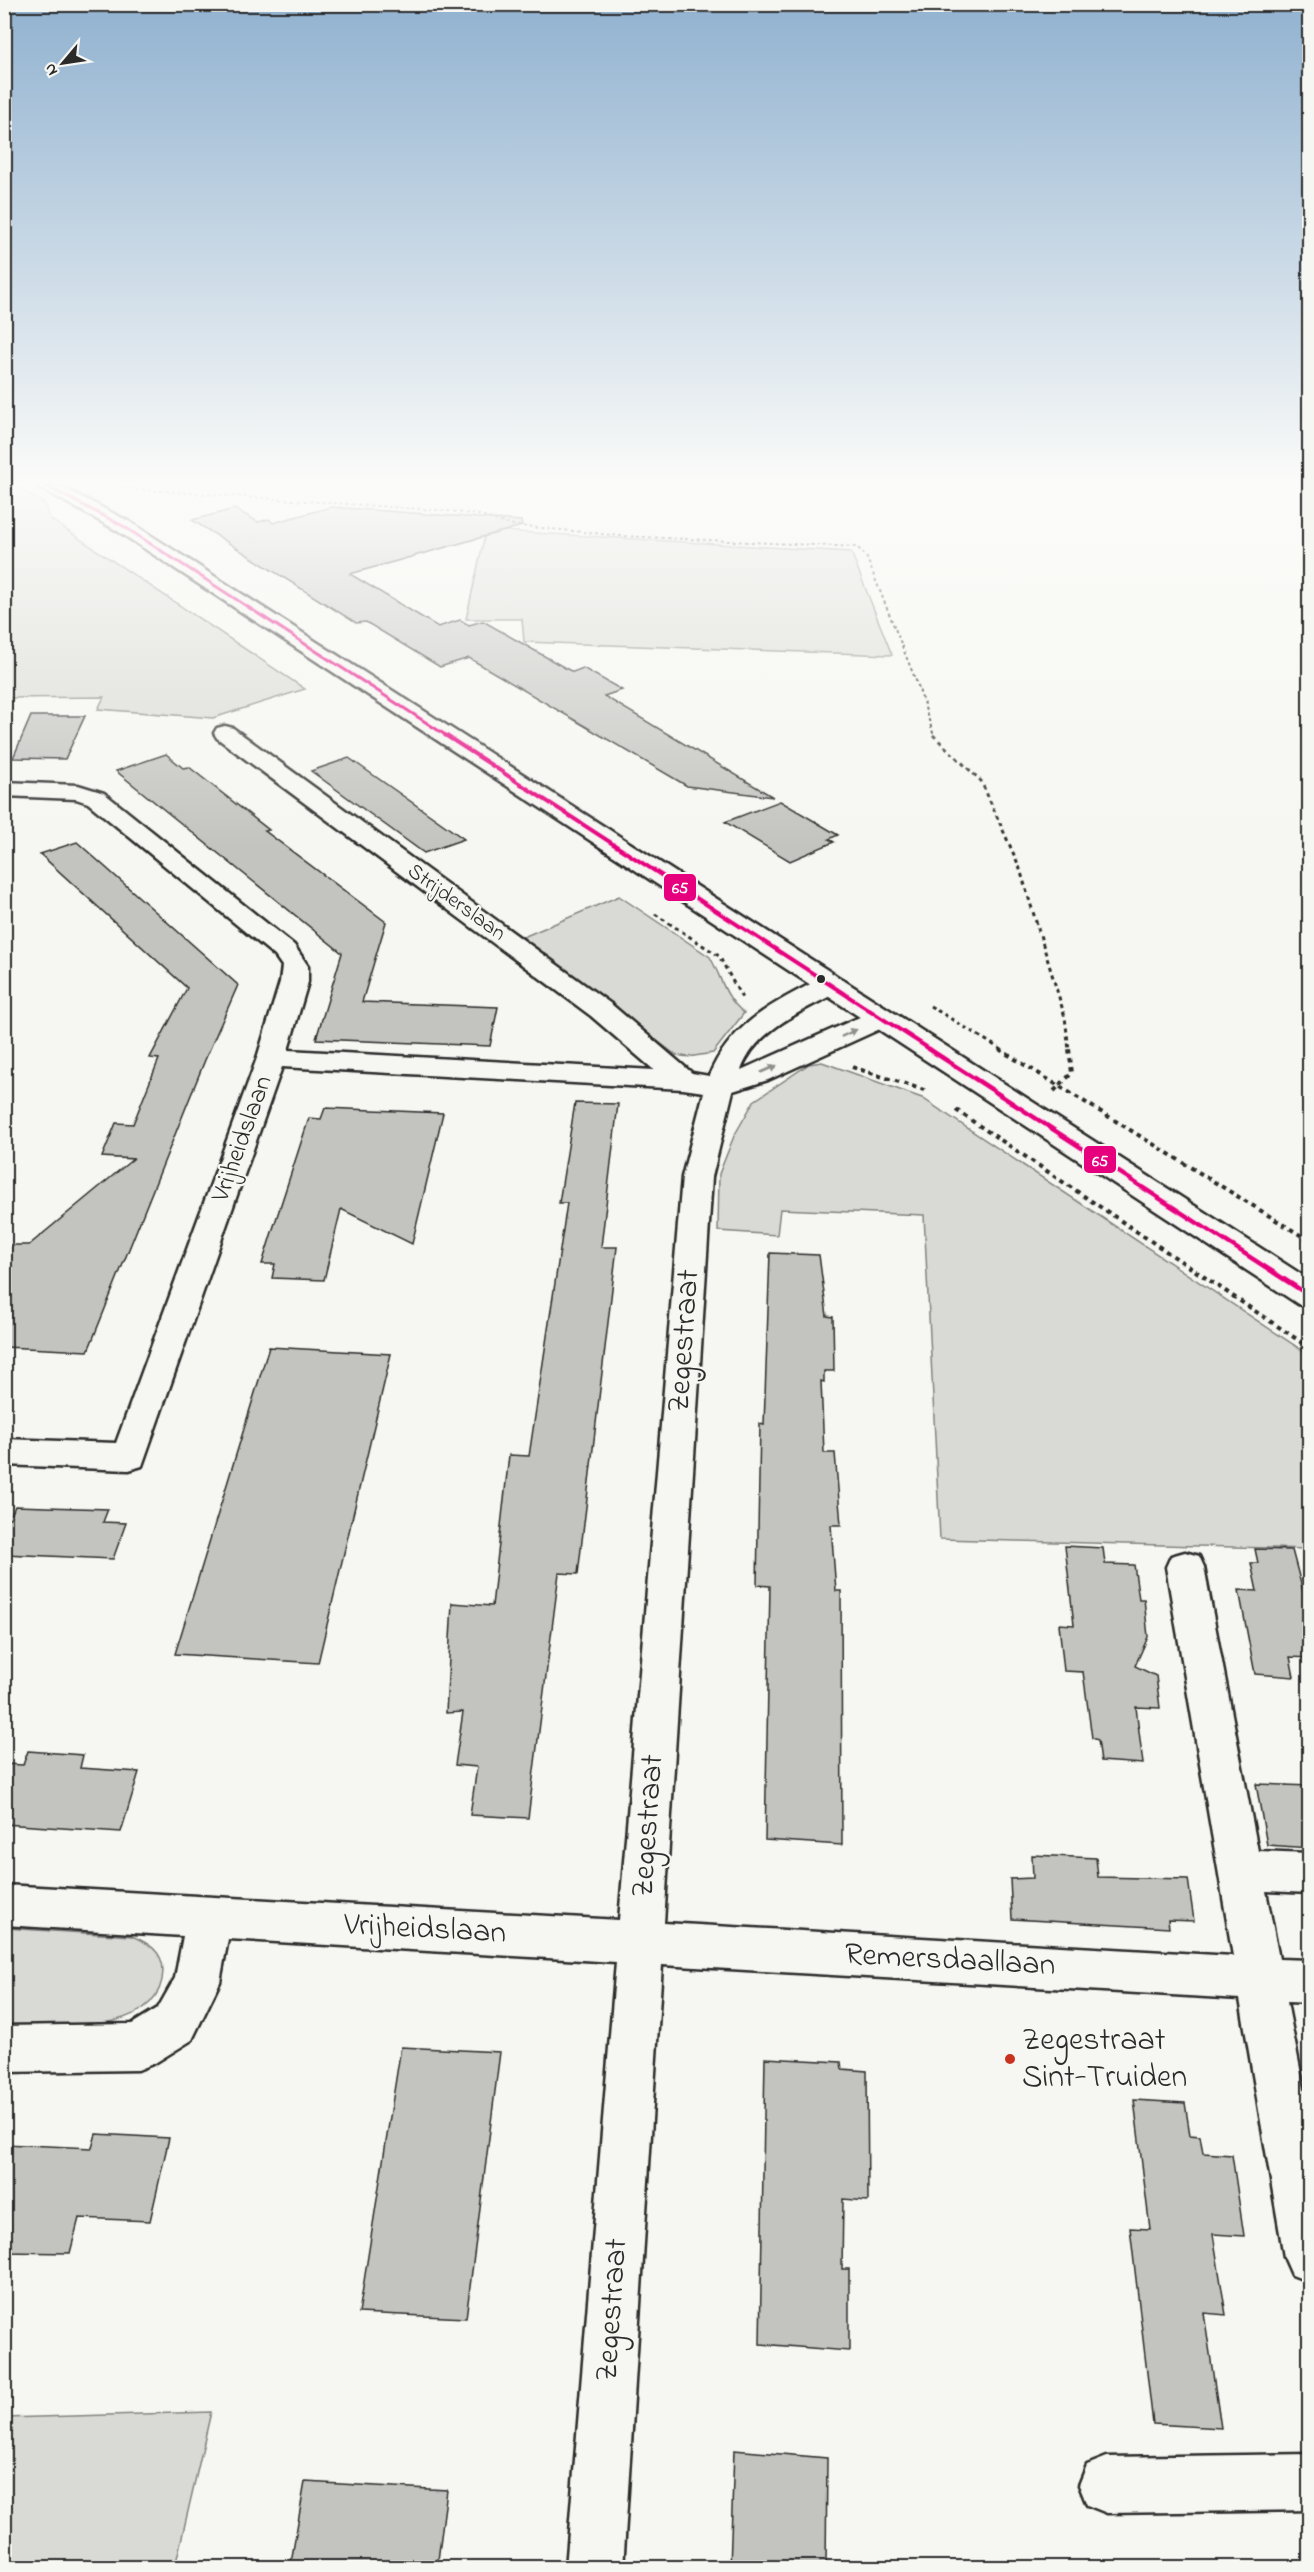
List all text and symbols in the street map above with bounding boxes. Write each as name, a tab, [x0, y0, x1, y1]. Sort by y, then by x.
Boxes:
north arrow	[33, 33, 93, 93]
text: N	[38, 59, 65, 80]
street label: Strijderslaan	[400, 856, 512, 950]
line badge: 65	[663, 873, 697, 902]
text: 65	[671, 877, 689, 901]
unlabelled marker	[815, 973, 827, 985]
one-way arrow	[840, 1028, 857, 1037]
one-way arrow	[760, 1064, 778, 1074]
street label: Vrijheidslaan	[202, 1071, 283, 1208]
line badge: 65	[1083, 1145, 1117, 1174]
text: 65	[1091, 1150, 1109, 1174]
street label: Zegestraat	[657, 1268, 713, 1414]
street label: Zegestraat	[621, 1753, 677, 1899]
street label: Vrijheidslaan	[342, 1902, 507, 1958]
street label: Remersdaallaan	[843, 1932, 1057, 1990]
place label: Zegestraat Sint-Truiden	[1022, 2018, 1187, 2102]
marker: Zegestraat Sint-Truiden	[1003, 2052, 1017, 2066]
street label: Zegestraat	[585, 2237, 641, 2383]

